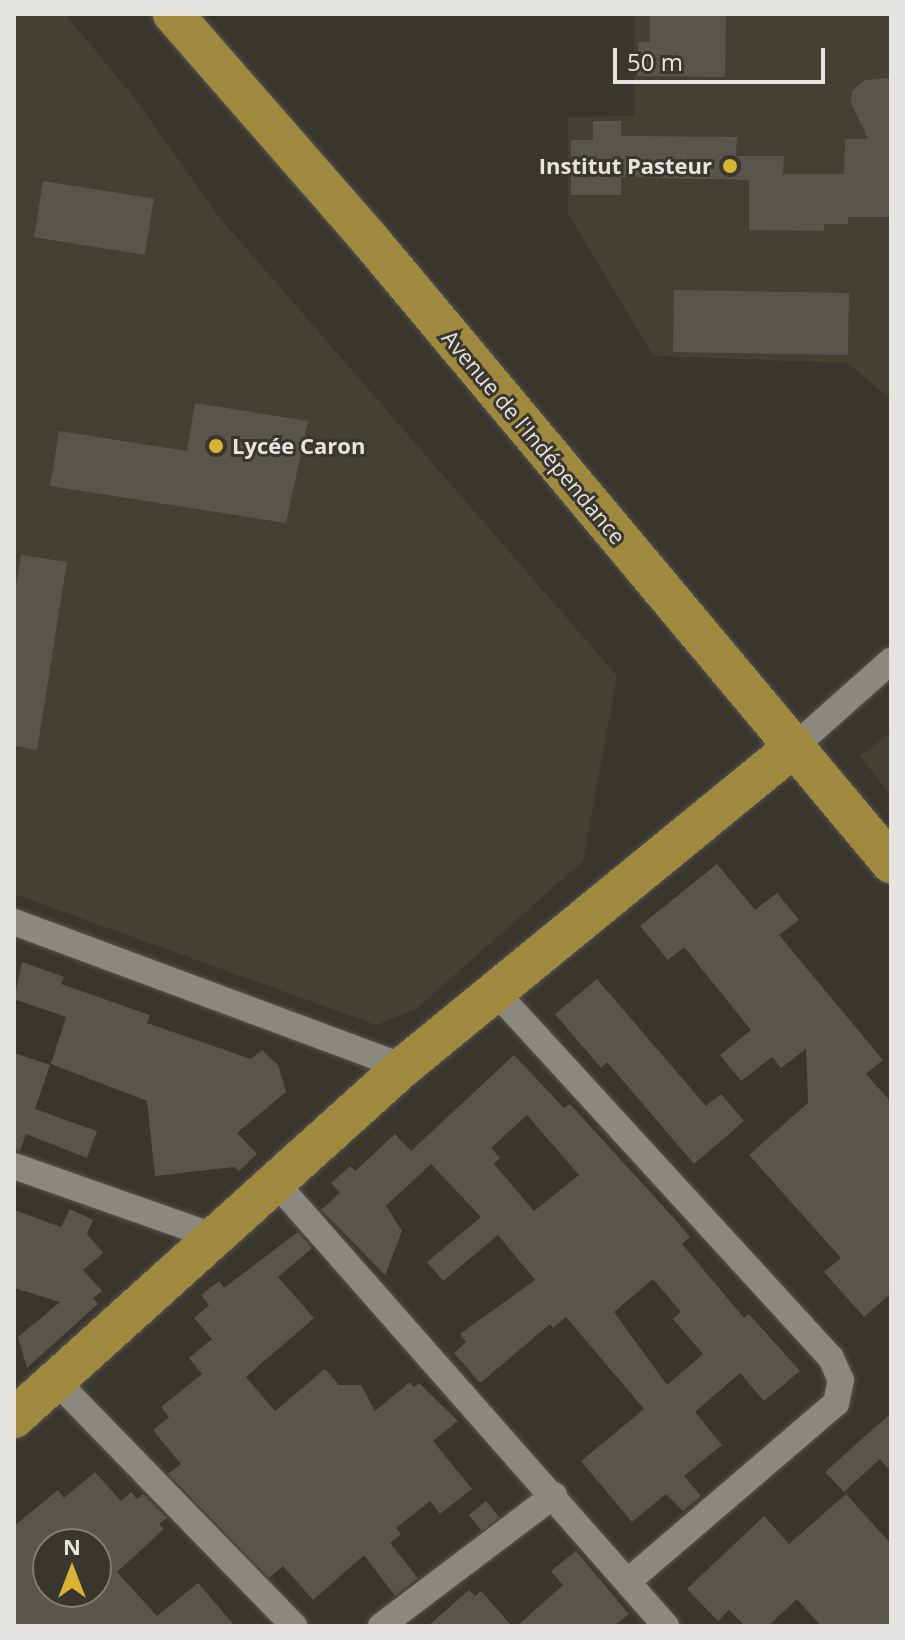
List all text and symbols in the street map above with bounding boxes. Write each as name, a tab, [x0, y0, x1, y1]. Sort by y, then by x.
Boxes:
scale bar	[617, 32, 829, 82]
text: 50 m	[627, 45, 683, 78]
place label: Institut Pasteur	[539, 153, 712, 179]
marker: Institut Pasteur	[719, 155, 741, 177]
street label: Avenue de l'Indépendance	[437, 325, 631, 549]
place label: Lycée Caron	[232, 433, 365, 459]
marker: Lycée Caron	[207, 437, 225, 455]
north arrow	[32, 1528, 112, 1608]
text: N	[63, 1531, 81, 1561]

